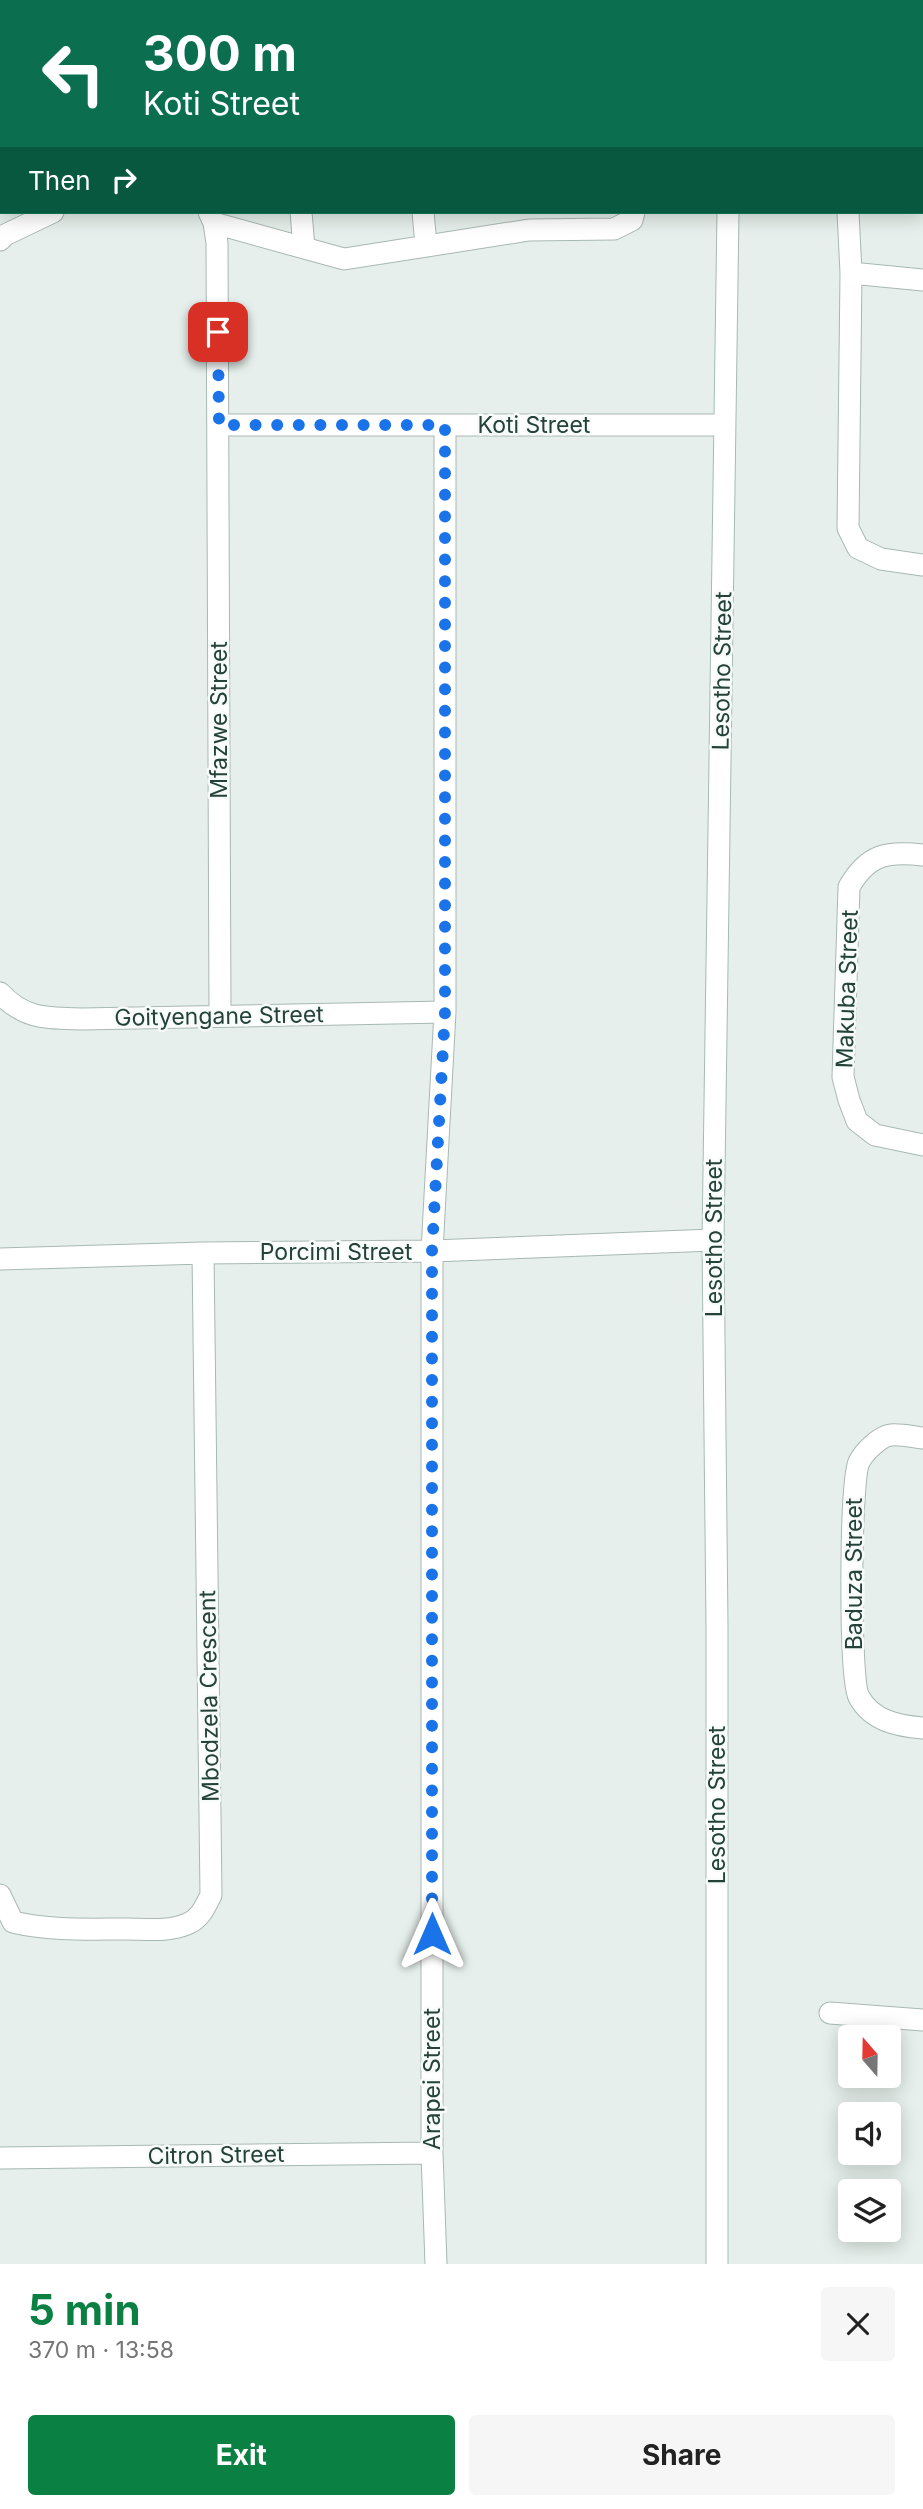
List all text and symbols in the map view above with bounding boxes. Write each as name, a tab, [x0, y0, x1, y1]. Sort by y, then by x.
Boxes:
text: 300 m	[143, 24, 297, 83]
icon: left	[28, 28, 119, 119]
text: Koti Street	[143, 84, 300, 123]
icon: right	[105, 161, 143, 199]
text: Then	[28, 165, 91, 196]
pin	[188, 302, 248, 362]
icon: arrive	[199, 313, 237, 351]
street label: Koti Street	[478, 411, 591, 439]
street label: Lesotho Street	[707, 591, 737, 751]
street label: Mfazwe Street	[205, 641, 233, 799]
street label: Makuba Street	[830, 909, 864, 1069]
street label: Goityengane Street	[114, 1000, 324, 1032]
street label: Lesotho Street	[700, 1158, 728, 1317]
street label: Porcimi Street	[260, 1238, 413, 1266]
street label: Baduza Street	[840, 1497, 868, 1650]
street label: Mbodzela Crescent	[193, 1589, 225, 1802]
street label: Lesotho Street	[703, 1725, 731, 1884]
position arrow	[395, 1897, 469, 1971]
street label: Arapei Street	[418, 2008, 446, 2150]
north arrow	[838, 2025, 901, 2088]
map controls	[838, 2025, 901, 2242]
button: sound	[838, 2102, 901, 2165]
street label: Citron Street	[147, 2140, 285, 2170]
button: layers	[838, 2179, 901, 2242]
text: 5 min	[28, 2284, 141, 2335]
button: close	[821, 2287, 895, 2361]
text: 370 m · 13:58	[28, 2336, 174, 2364]
button: Exit	[28, 2415, 455, 2495]
button: Share	[469, 2415, 895, 2495]

